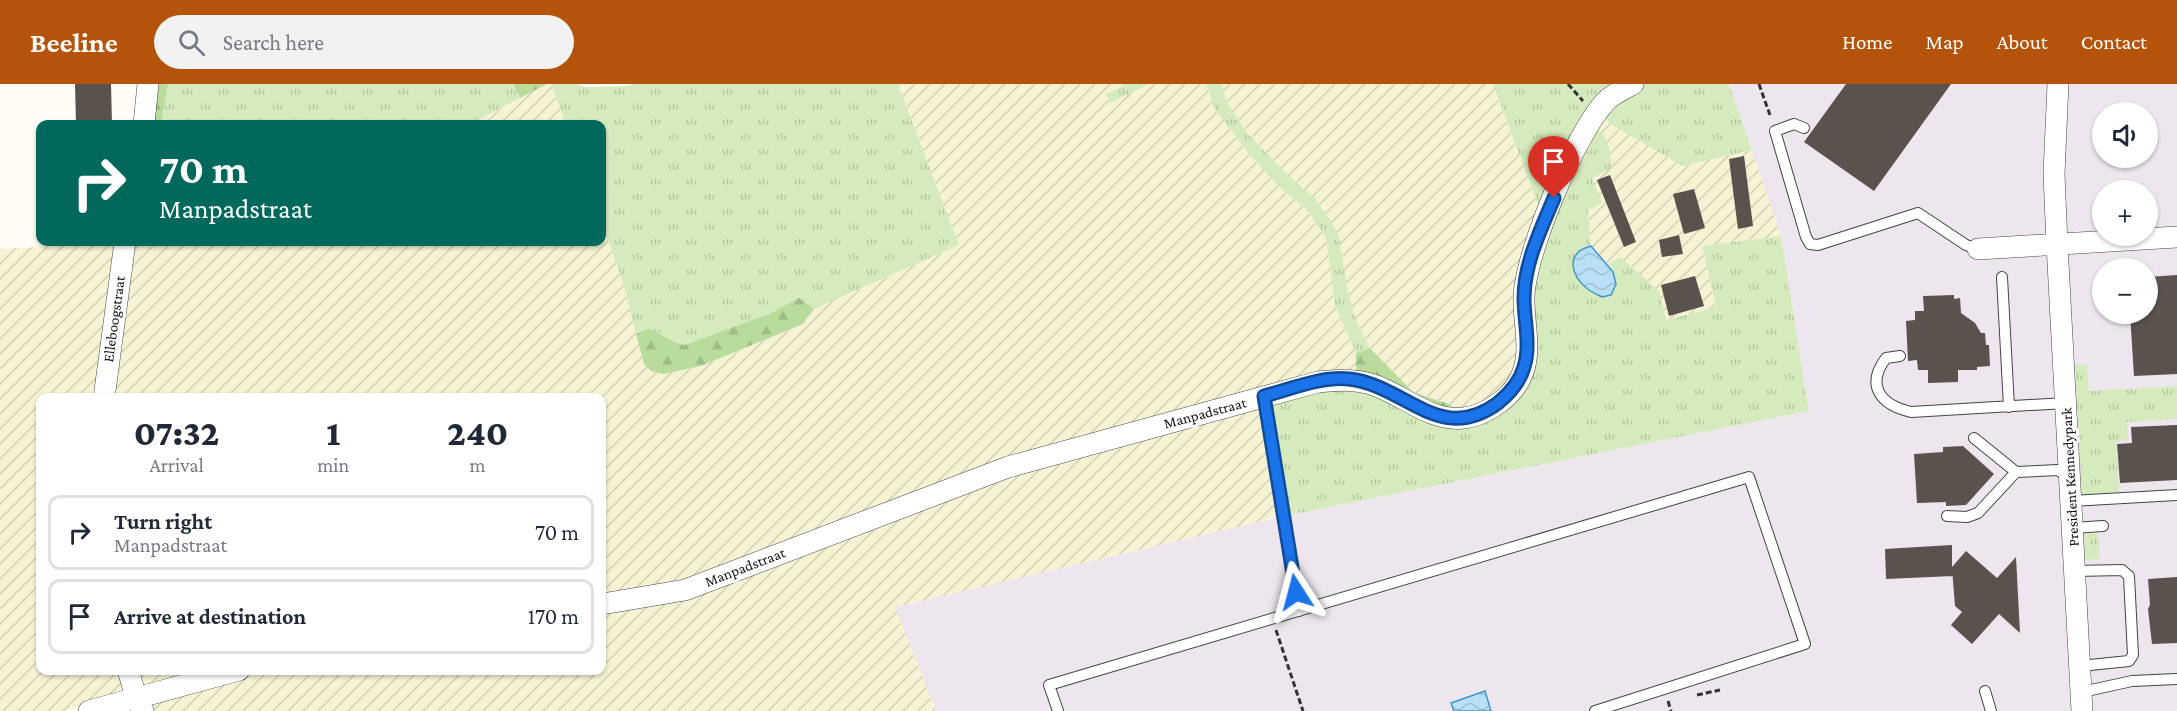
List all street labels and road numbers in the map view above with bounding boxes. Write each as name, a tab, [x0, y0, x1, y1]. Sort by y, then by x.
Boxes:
street label: Elleboogstraat	[100, 274, 129, 363]
street label: Manpadstraat	[1162, 394, 1249, 433]
street label: President Kennedypark	[2058, 406, 2083, 547]
street label: Manpadstraat	[702, 544, 789, 591]

